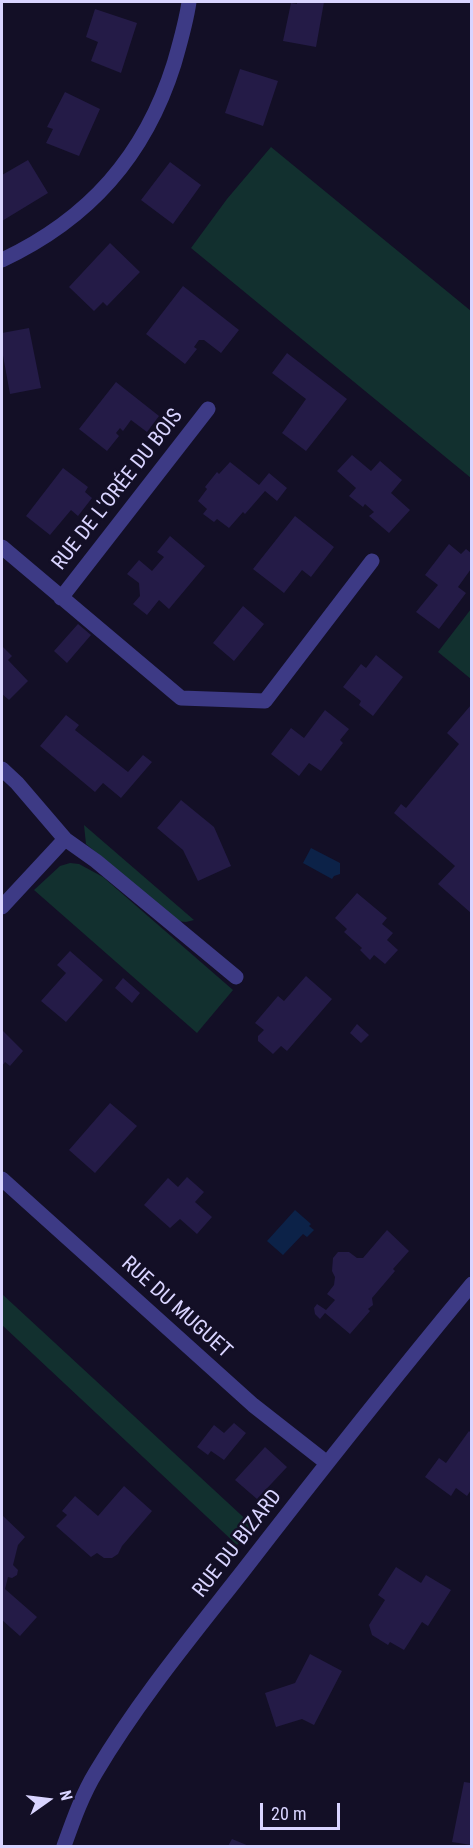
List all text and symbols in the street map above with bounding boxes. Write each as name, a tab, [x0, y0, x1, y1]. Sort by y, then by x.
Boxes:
street label: RUE DE L'ORÉE DU BOIS	[47, 404, 189, 576]
street label: RUE DU MUGUET	[115, 1252, 237, 1364]
street label: RUE DU BIZARD	[188, 1485, 288, 1603]
north arrow	[18, 1770, 78, 1830]
text: N	[56, 1788, 76, 1803]
scale bar	[263, 1791, 342, 1829]
text: 20 m	[271, 1803, 306, 1824]

